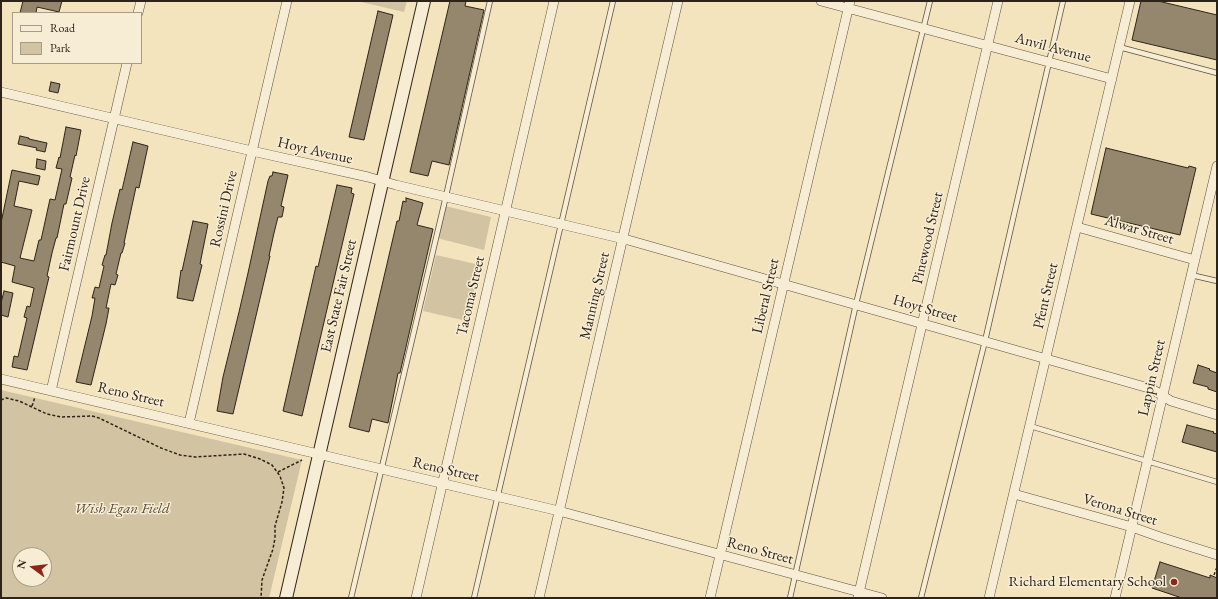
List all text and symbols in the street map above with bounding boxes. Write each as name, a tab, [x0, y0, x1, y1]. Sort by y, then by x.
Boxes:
legend	[12, 12, 142, 64]
text: Road	[50, 20, 75, 36]
street label: Anvil Avenue	[1013, 29, 1093, 67]
text: Park	[50, 40, 70, 56]
street label: Hoyt Avenue	[276, 134, 354, 168]
street label: Rossini Drive	[206, 169, 242, 249]
street label: Fairmount Drive	[55, 175, 95, 273]
street label: Pinewood Street	[909, 190, 947, 286]
street label: Alwar Street	[1102, 212, 1176, 248]
street label: East State Fair Street	[317, 238, 361, 354]
street label: Manning Street	[576, 251, 614, 341]
street label: Tacoma Street	[453, 254, 489, 338]
street label: Liberal Street	[749, 257, 783, 335]
street label: Pfent Street	[1030, 261, 1062, 331]
street label: Hoyt Street	[891, 291, 959, 327]
street label: Lappin Street	[1134, 338, 1170, 418]
street label: Reno Street	[96, 379, 166, 411]
street label: Reno Street	[411, 454, 481, 486]
street label: Verona Street	[1081, 490, 1159, 530]
park label: Wish Egan Field	[74, 500, 170, 518]
street label: Reno Street	[725, 534, 795, 568]
north arrow	[12, 547, 52, 587]
text: N	[13, 558, 29, 570]
place label: Richard Elementary School	[1009, 573, 1166, 591]
marker: Richard Elementary School	[1169, 577, 1179, 587]

